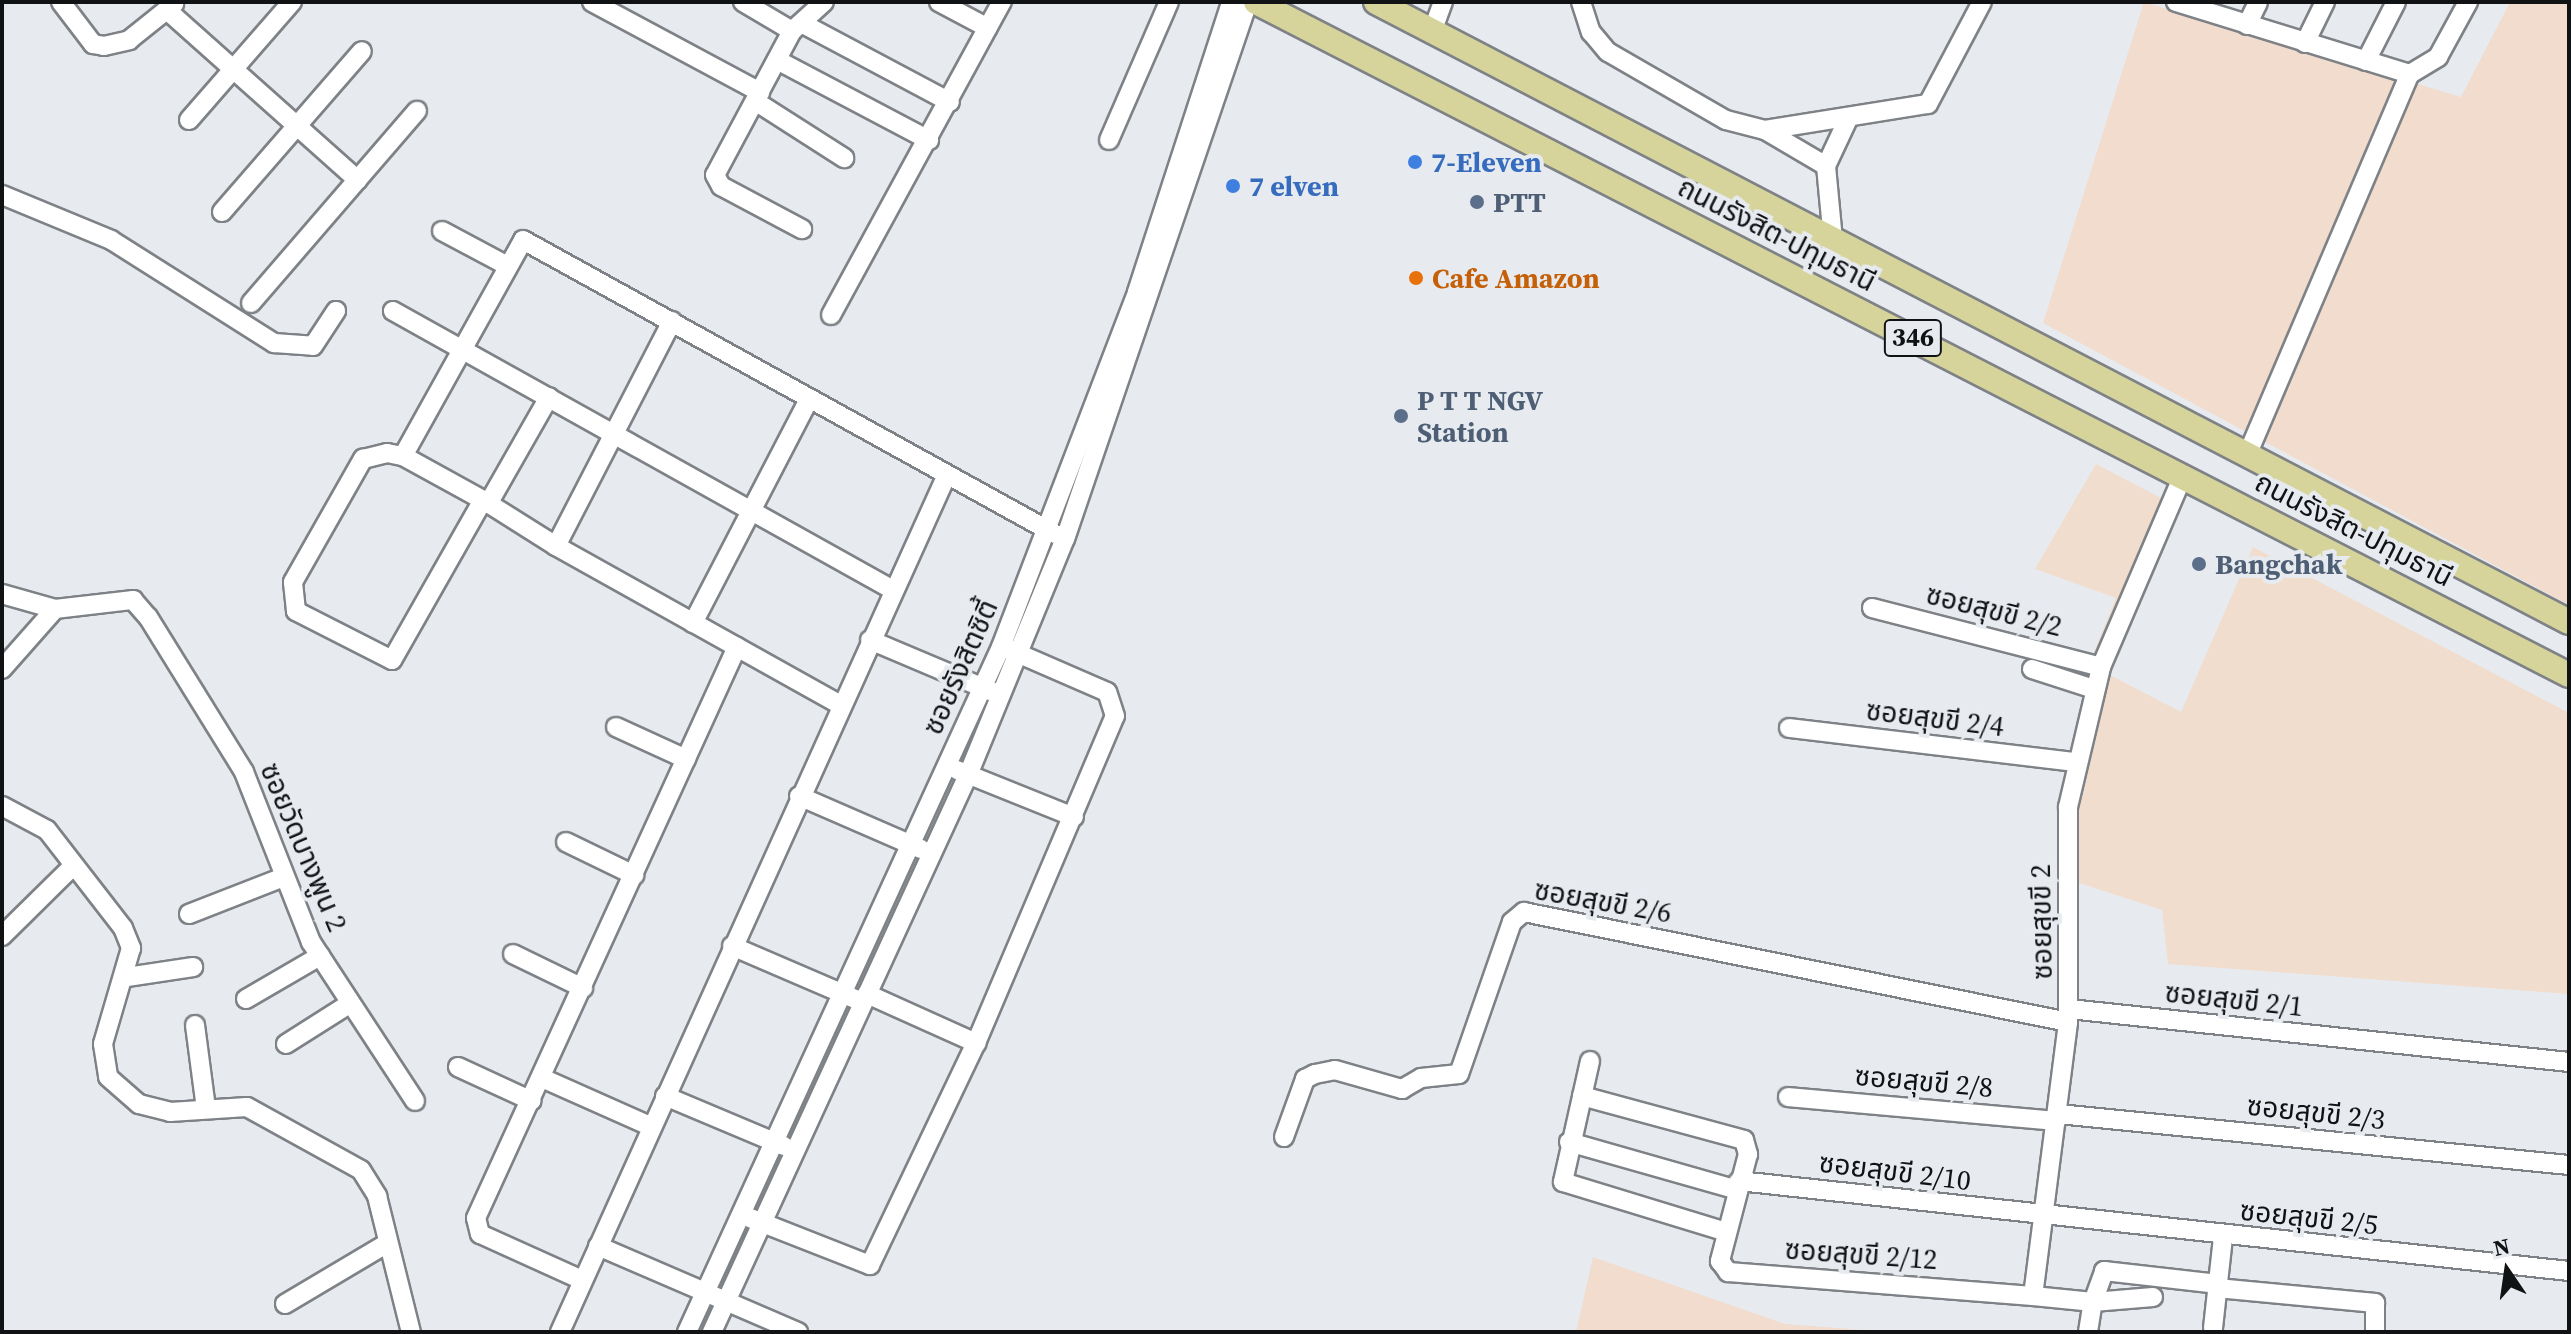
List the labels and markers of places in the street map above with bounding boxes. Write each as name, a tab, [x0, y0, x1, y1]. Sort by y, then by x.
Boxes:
place label: 7-Eleven	[1431, 145, 1542, 179]
marker: 7-Eleven	[1406, 153, 1424, 171]
place label: 7 elven	[1249, 169, 1339, 203]
marker: 7 elven	[1224, 177, 1242, 195]
place label: PTT	[1493, 185, 1546, 219]
marker: PTT	[1468, 193, 1486, 211]
place label: Cafe Amazon	[1432, 261, 1600, 295]
marker: Cafe Amazon	[1407, 269, 1425, 287]
place label: P T T NGV Station	[1417, 383, 1544, 449]
marker: P T T NGV Station	[1392, 407, 1410, 425]
place label: Bangchak	[2215, 547, 2342, 581]
marker: Bangchak	[2190, 555, 2208, 573]

